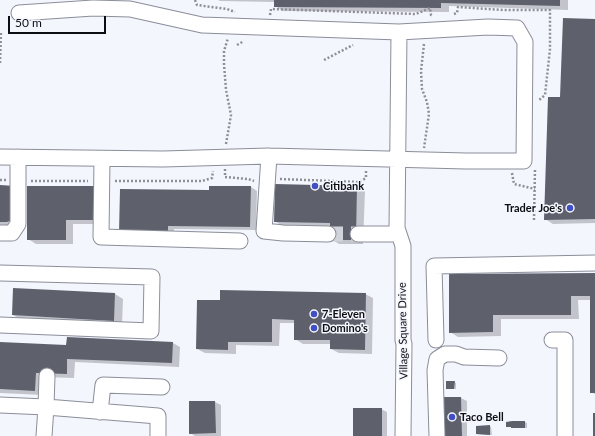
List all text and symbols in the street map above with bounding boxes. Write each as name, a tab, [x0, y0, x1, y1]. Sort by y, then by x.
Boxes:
scale bar	[10, 8, 108, 34]
text: 50 m	[15, 15, 42, 30]
place label: Citibank	[323, 179, 364, 193]
marker: Citibank	[310, 181, 320, 191]
place label: Trader Joe's	[504, 201, 562, 215]
marker: Trader Joe's	[565, 203, 575, 213]
street label: Village Square Drive	[396, 282, 410, 380]
place label: 7-Eleven	[322, 307, 365, 321]
marker: 7-Eleven	[309, 309, 319, 319]
place label: Domino's	[322, 321, 368, 335]
marker: Domino's	[309, 323, 319, 333]
place label: Taco Bell	[460, 410, 504, 424]
marker: Taco Bell	[447, 412, 457, 422]

